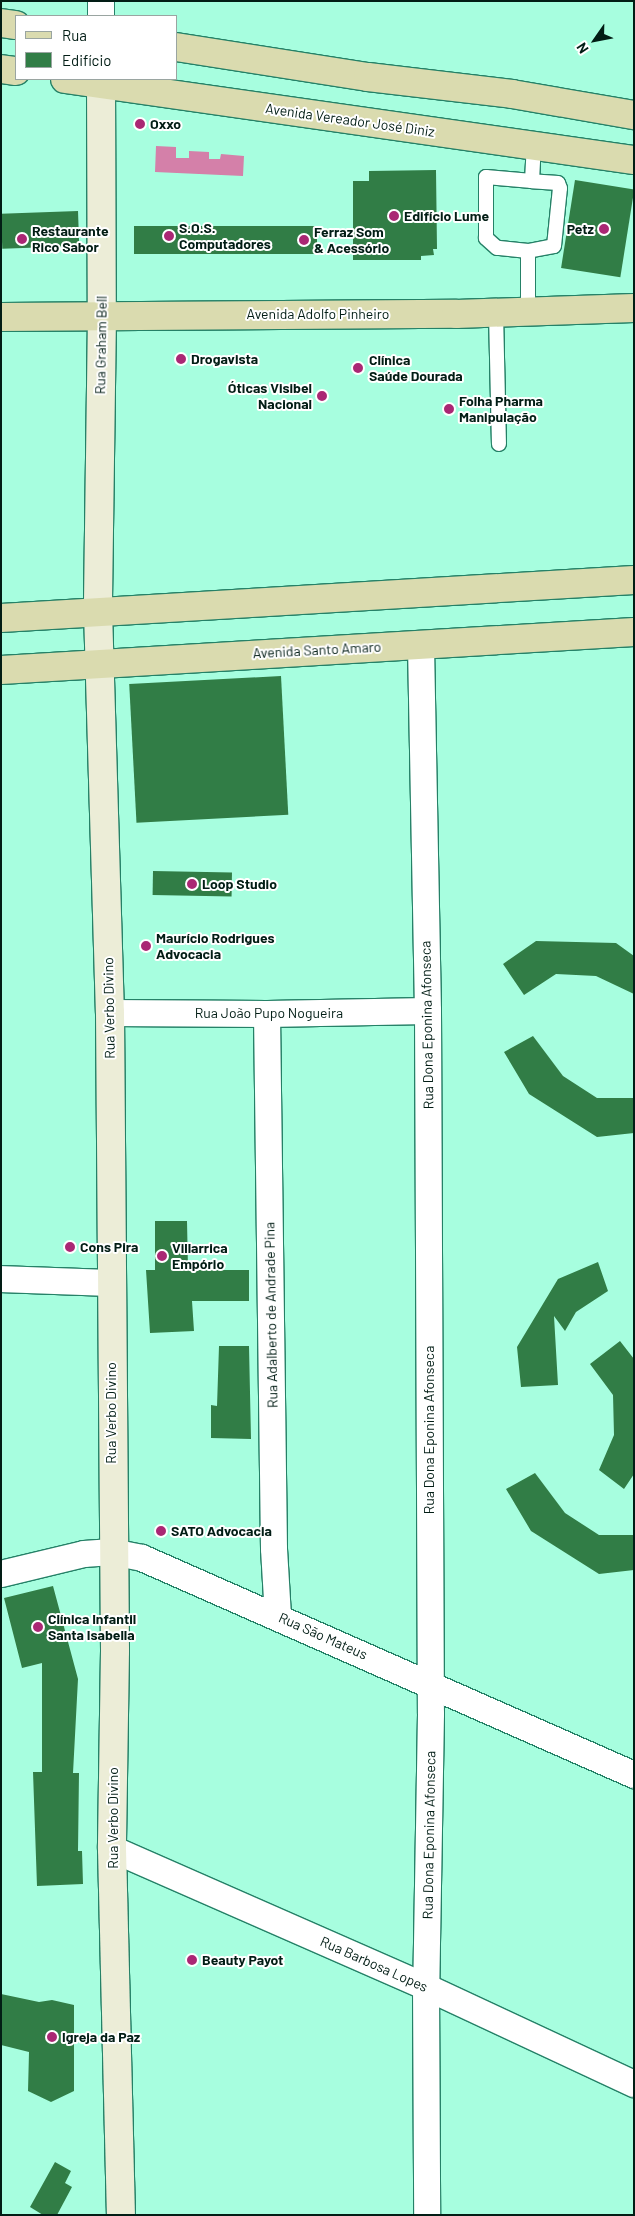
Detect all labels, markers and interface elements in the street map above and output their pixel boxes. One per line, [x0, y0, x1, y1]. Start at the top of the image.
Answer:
legend [15, 15, 178, 80]
north arrow [570, 15, 620, 65]
text: Rua [62, 26, 87, 44]
text: N [572, 40, 592, 57]
text: Edifício [62, 51, 111, 69]
street label: Avenida Vereador José Diniz [264, 100, 436, 140]
place label: Oxxo [150, 116, 181, 132]
marker: Oxxo [134, 118, 146, 130]
place label: Edifício Lume [404, 208, 489, 224]
marker: Edifício Lume [388, 210, 400, 222]
place label: S.O.S. Computadores [179, 220, 271, 252]
place label: Petz [567, 221, 594, 237]
place label: Restaurante Rico Sabor [32, 223, 109, 256]
marker: Petz [598, 223, 610, 235]
place label: Ferraz Som & Acessório [314, 224, 389, 256]
marker: S.O.S. Computadores [163, 230, 175, 242]
marker: Restaurante Rico Sabor [16, 233, 28, 245]
marker: Ferraz Som & Acessório [298, 234, 310, 246]
street label: Rua Graham Bell [92, 296, 110, 394]
street label: Avenida Adolfo Pinheiro [247, 306, 389, 322]
place label: Drogavista [191, 351, 258, 367]
place label: Clínica Saúde Dourada [369, 352, 463, 384]
marker: Drogavista [175, 353, 187, 365]
marker: Clínica Saúde Dourada [351, 361, 365, 375]
place label: Óticas Visibel Nacional [228, 380, 312, 412]
marker: Óticas Visibel Nacional [316, 390, 328, 402]
place label: Folha Pharma Manipulação [459, 393, 543, 426]
marker: Folha Pharma Manipulação [443, 403, 455, 415]
street label: Avenida Santo Amaro [252, 638, 382, 662]
place label: Loop Studio [202, 876, 277, 892]
marker: Loop Studio [186, 878, 198, 890]
place label: Maurício Rodrigues Advocacia [156, 930, 275, 962]
marker: Maurício Rodrigues Advocacia [140, 940, 152, 952]
street label: Rua Dona Eponina Afonseca [417, 941, 437, 1109]
street label: Rua Verbo Divino [100, 957, 118, 1059]
street label: Rua João Pupo Nogueira [195, 1005, 343, 1021]
street label: Rua Adalberto de Andrade Pina [261, 1222, 281, 1408]
place label: Cons Pira [80, 1239, 138, 1255]
place label: Villarrica Empório [172, 1240, 228, 1272]
marker: Cons Pira [64, 1241, 76, 1253]
marker: Villarrica Empório [156, 1250, 168, 1262]
street label: Rua Dona Eponina Afonseca [421, 1346, 437, 1514]
street label: Rua Verbo Divino [103, 1362, 119, 1464]
place label: SATO Advocacia [171, 1523, 272, 1539]
marker: SATO Advocacia [155, 1525, 167, 1537]
street label: Rua São Mateus [276, 1609, 370, 1663]
place label: Clínica Infantil Santa Isabella [48, 1611, 136, 1644]
marker: Clínica Infantil Santa Isabella [32, 1621, 44, 1633]
street label: Rua Dona Eponina Afonseca [419, 1751, 439, 1919]
street label: Rua Verbo Divino [105, 1767, 121, 1869]
street label: Rua Barbosa Lopes [318, 1933, 430, 1995]
place label: Beauty Payot [202, 1952, 283, 1968]
marker: Beauty Payot [186, 1954, 198, 1966]
place label: Igreja da Paz [62, 2029, 140, 2045]
marker: Igreja da Paz [46, 2031, 58, 2043]

